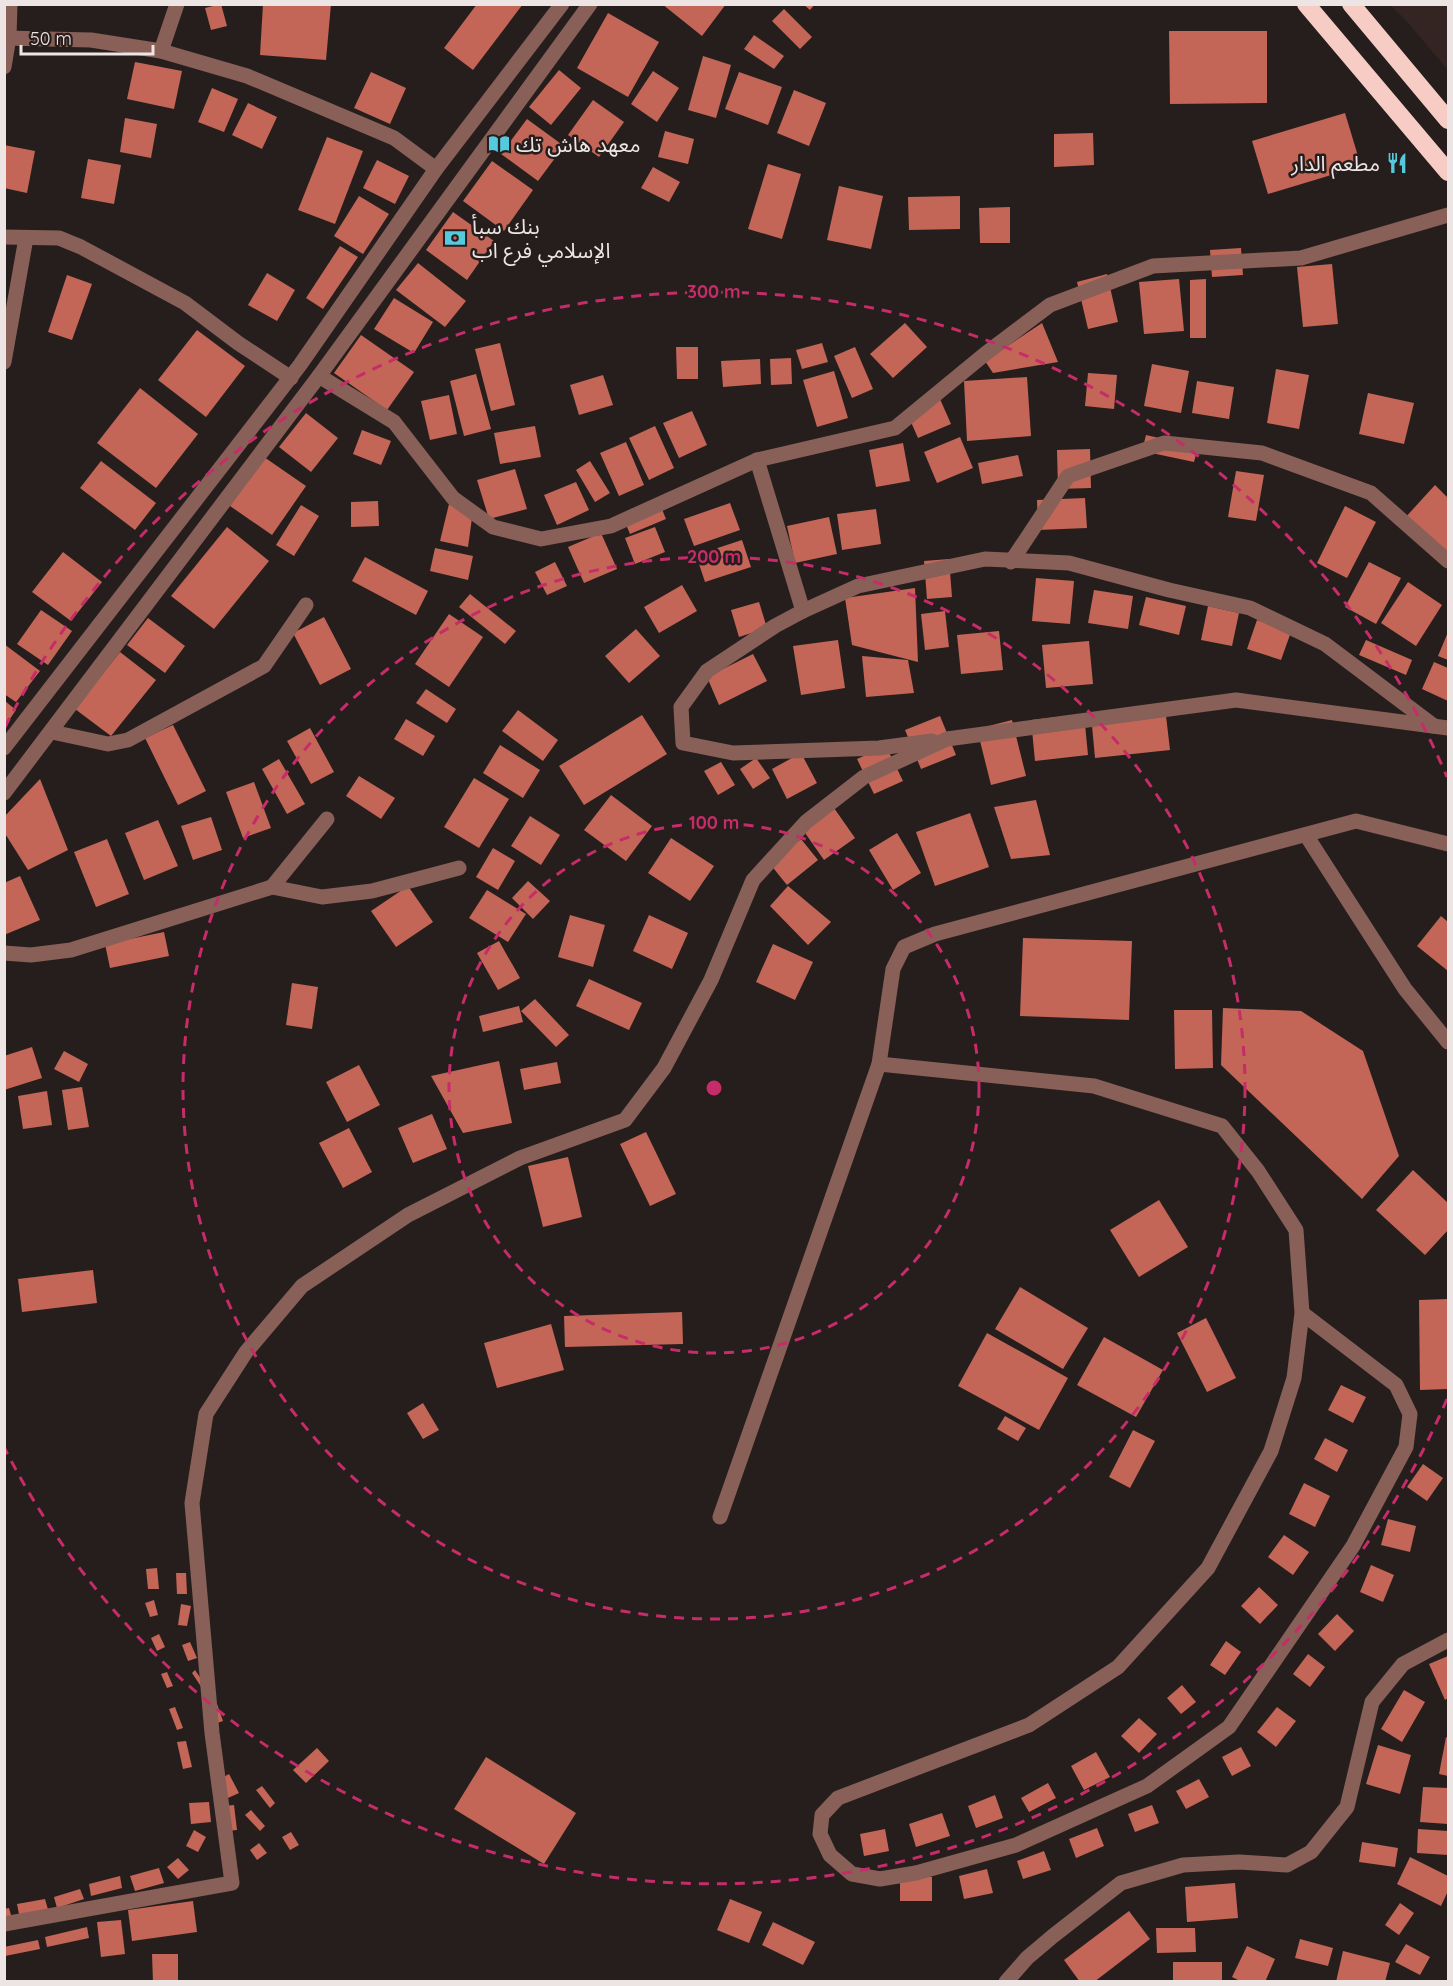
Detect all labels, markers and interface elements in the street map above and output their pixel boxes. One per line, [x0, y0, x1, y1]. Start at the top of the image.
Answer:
scale bar [21, 18, 153, 56]
text: 50 m [30, 27, 72, 50]
place label: معهد هاش تك [516, 131, 640, 157]
library icon: معهد هاش تك [487, 132, 511, 156]
place label: مطعم الدار [1290, 150, 1380, 179]
restaurant icon: مطعم الدار [1385, 151, 1409, 175]
place label: بنك سبأ الإسلامي فرع اب [472, 213, 610, 267]
bank icon: بنك سبأ الإسلامي فرع اب [443, 226, 467, 250]
text: 300 m [687, 280, 741, 303]
text: 200 m [687, 545, 741, 568]
text: 100 m [689, 811, 739, 834]
centre of rings [704, 1078, 724, 1098]

